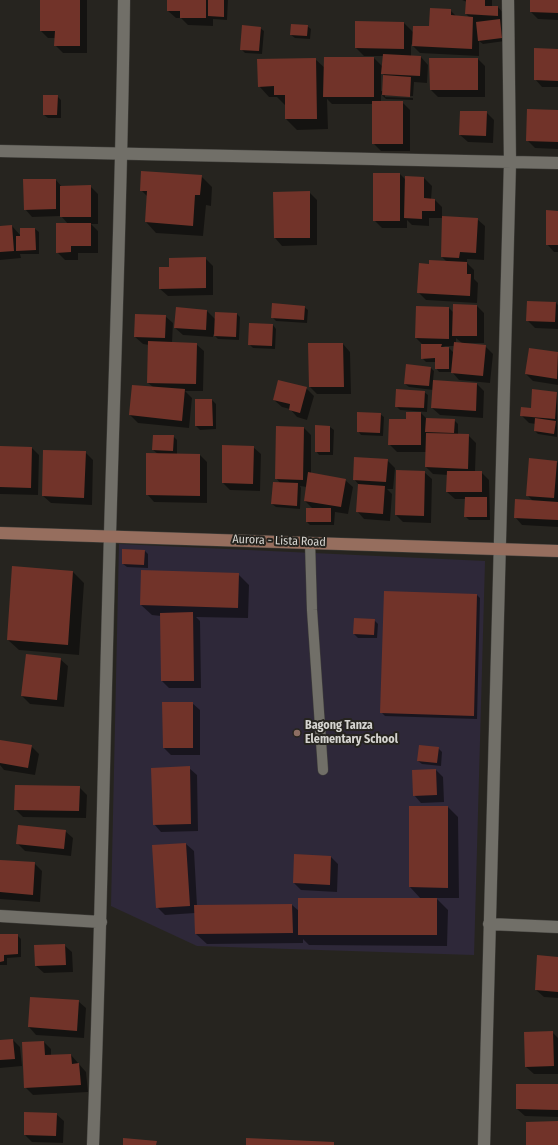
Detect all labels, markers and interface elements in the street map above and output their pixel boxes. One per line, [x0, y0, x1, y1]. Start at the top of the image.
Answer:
street label: Aurora - Lista Road [232, 532, 326, 550]
place label: Bagong Tanza Elementary School [305, 719, 398, 747]
marker: Bagong Tanza Elementary School [292, 728, 302, 738]

